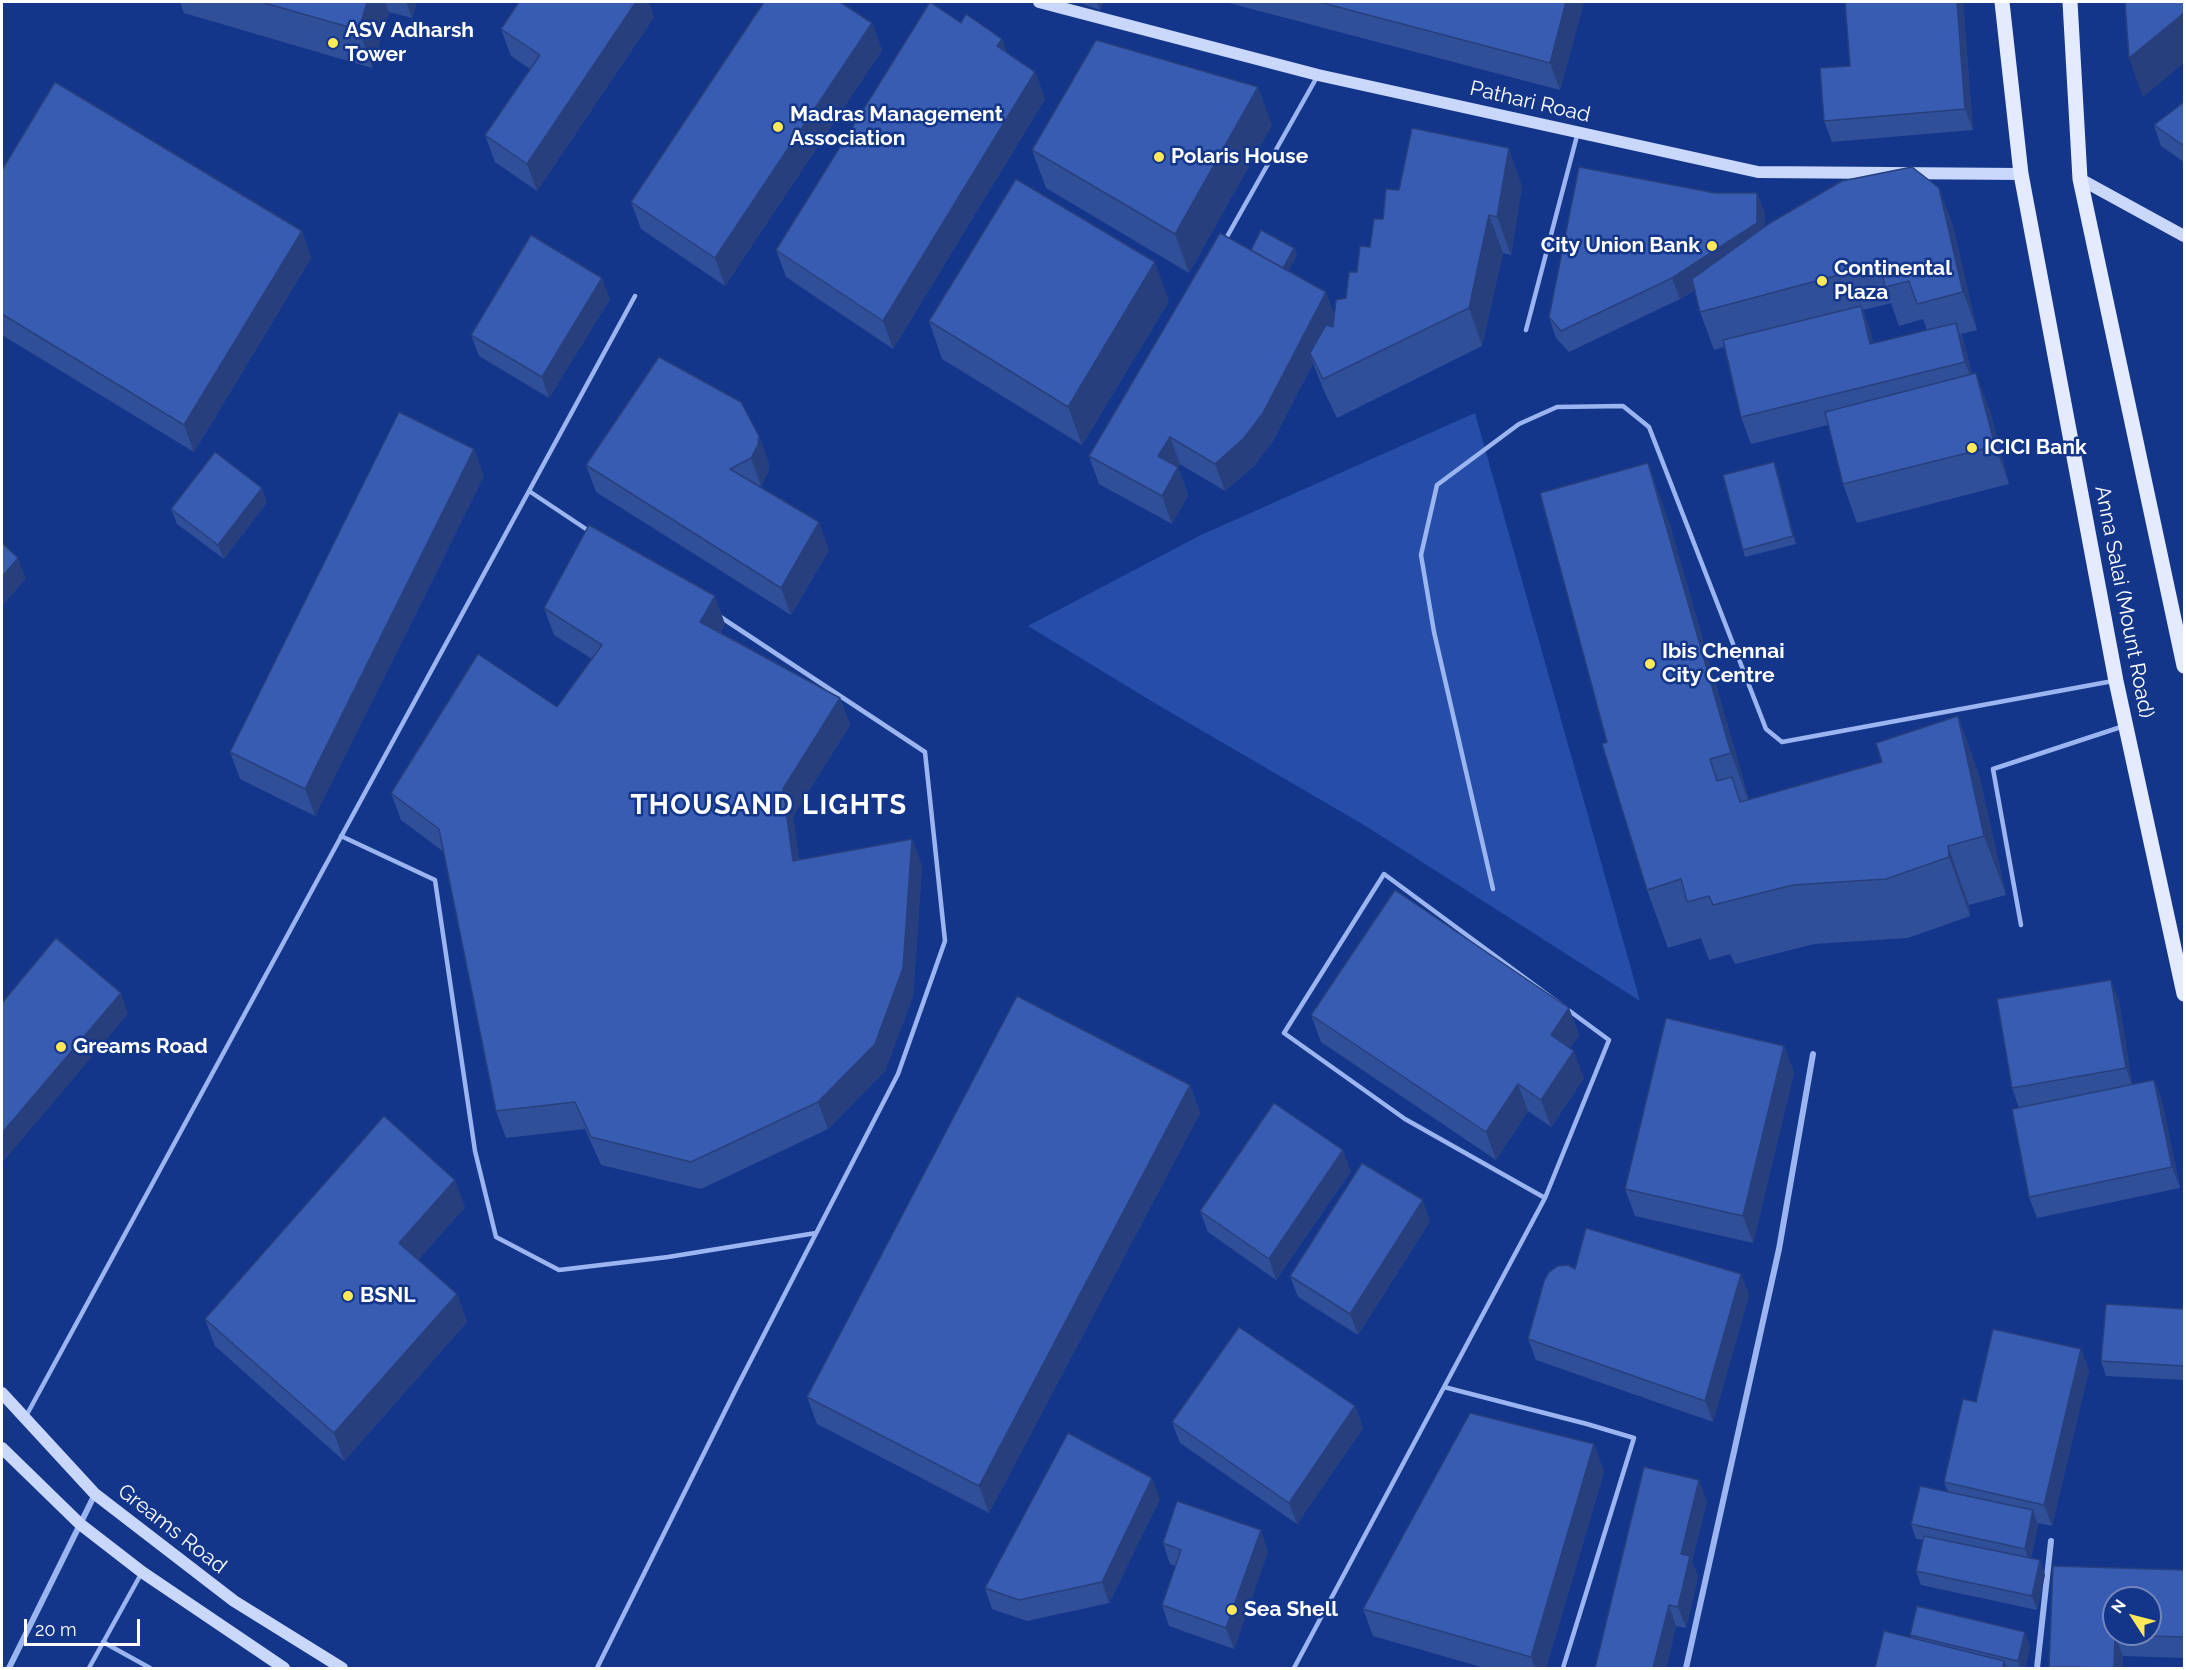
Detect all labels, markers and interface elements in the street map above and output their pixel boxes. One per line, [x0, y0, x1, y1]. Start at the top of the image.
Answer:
place label: ASV Adharsh Tower [345, 18, 474, 68]
marker: ASV Adharsh Tower [326, 36, 340, 50]
street label: Pathari Road [1467, 76, 1593, 128]
place label: Madras Management Association [790, 102, 1003, 152]
marker: Madras Management Association [771, 120, 785, 134]
place label: Polaris House [1171, 144, 1308, 170]
marker: Polaris House [1152, 150, 1166, 164]
place label: City Union Bank [1541, 233, 1700, 259]
marker: City Union Bank [1705, 239, 1719, 253]
place label: Continental Plaza [1834, 256, 1952, 306]
marker: Continental Plaza [1815, 274, 1829, 288]
place label: ICICI Bank [1984, 435, 2087, 461]
marker: ICICI Bank [1965, 441, 1979, 455]
street label: Anna Salai (Mount Road) [2089, 484, 2159, 720]
place label: Ibis Chennai City Centre [1662, 639, 1785, 689]
marker: Ibis Chennai City Centre [1643, 657, 1657, 671]
district label: THOUSAND LIGHTS [630, 790, 908, 822]
place label: Greams Road [73, 1034, 208, 1060]
marker: Greams Road [54, 1040, 68, 1054]
place label: BSNL [360, 1283, 415, 1309]
marker: BSNL [341, 1289, 355, 1303]
street label: Greams Road [113, 1479, 231, 1579]
north arrow [2102, 1586, 2162, 1646]
text: N [2107, 1596, 2130, 1617]
place label: Sea Shell [1244, 1597, 1338, 1623]
marker: Sea Shell [1225, 1603, 1239, 1617]
scale bar [27, 1607, 142, 1645]
text: 20 m [35, 1619, 77, 1640]

